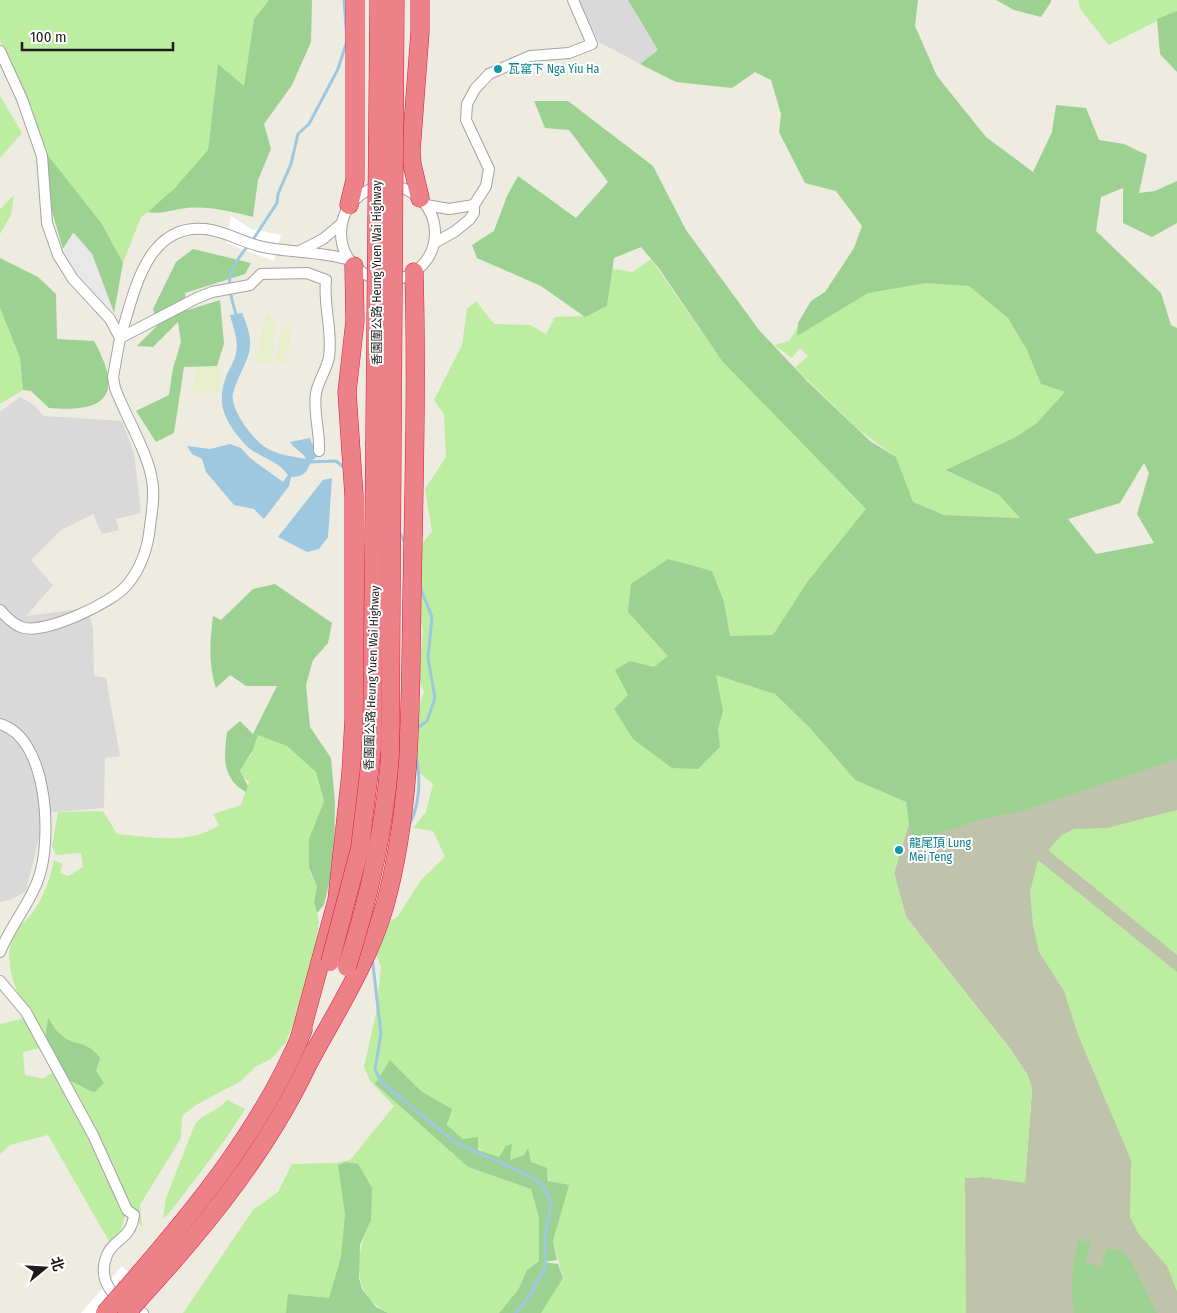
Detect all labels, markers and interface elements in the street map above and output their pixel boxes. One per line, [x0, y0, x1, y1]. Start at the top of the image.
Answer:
scale bar [22, 20, 174, 52]
text: 100 m [30, 28, 67, 46]
place label: 瓦窰下 Nga Yiu Ha [508, 62, 600, 76]
marker: 瓦窰下 Nga Yiu Ha [492, 63, 504, 75]
street label: 香園圍公路 Heung Yuen Wai Highway [370, 180, 384, 366]
street label: 香園圍公路 Heung Yuen Wai Highway [362, 585, 382, 771]
place label: 龍尾頂 Lung Mei Teng [909, 836, 972, 864]
marker: 龍尾頂 Lung Mei Teng [893, 844, 905, 856]
north arrow [20, 1243, 70, 1293]
text: 北 [47, 1255, 67, 1273]

